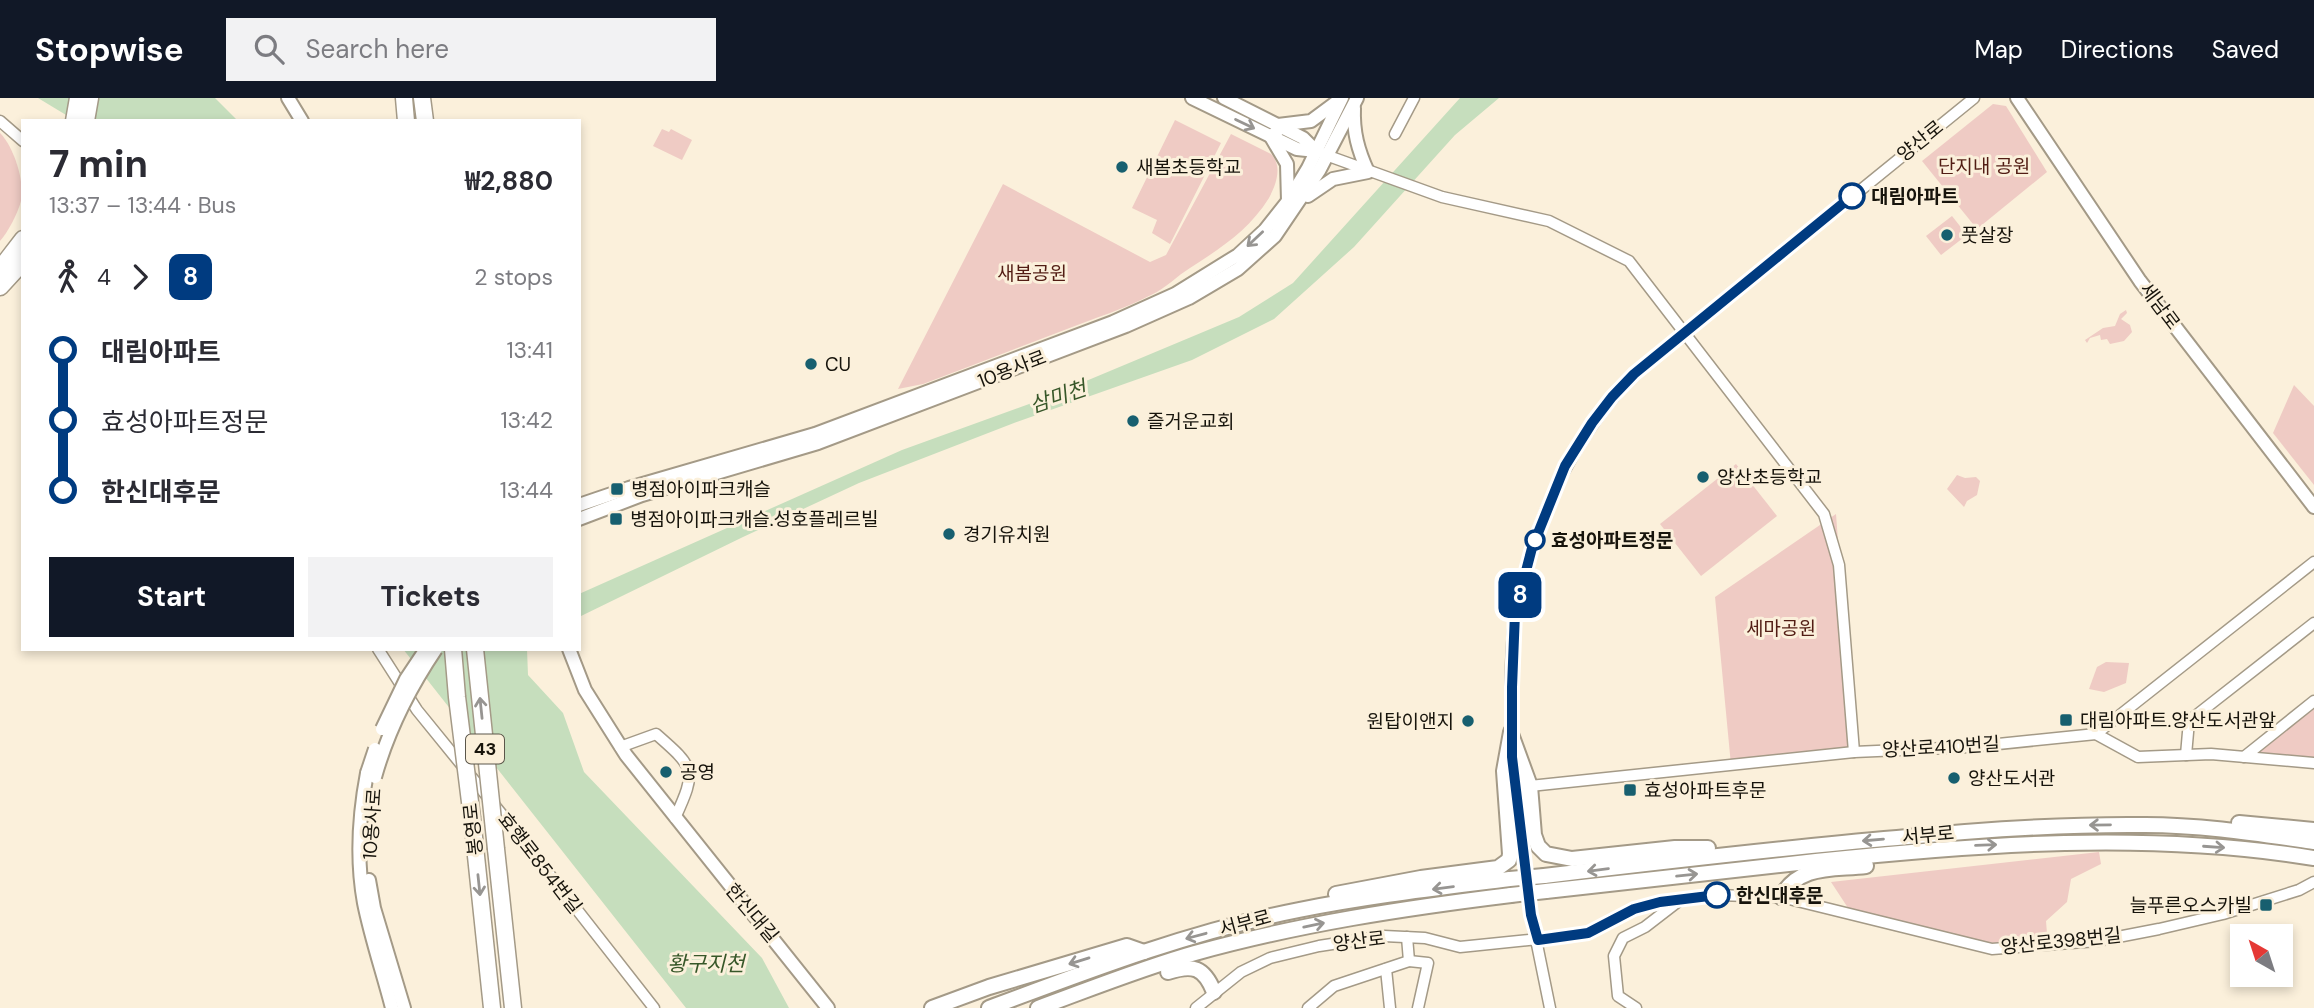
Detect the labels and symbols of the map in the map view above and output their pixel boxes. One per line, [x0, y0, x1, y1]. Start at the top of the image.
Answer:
street label: 양산로 [1892, 115, 1948, 167]
one-way arrow [1234, 117, 1255, 131]
park label: 단지내 공원 [1938, 154, 2030, 179]
place label: 새봄초등학교 [1136, 155, 1241, 180]
marker: 새봄초등학교 [1114, 159, 1130, 175]
marker: 대림아파트 [1839, 183, 1865, 209]
place label: 대림아파트 [1871, 184, 1958, 209]
place label: 풋살장 [1961, 223, 2013, 248]
marker: 풋살장 [1939, 227, 1955, 243]
one-way arrow [1247, 230, 1264, 247]
park label: 새봄공원 [997, 261, 1067, 286]
street label: 세남로 [2134, 278, 2186, 334]
street label: 10용사로 [974, 345, 1050, 393]
place label: CU [825, 352, 851, 377]
marker: CU [803, 356, 819, 372]
water label: 삼미천 [1026, 373, 1092, 420]
place label: 즐거운교회 [1147, 409, 1234, 434]
marker: 즐거운교회 [1125, 413, 1141, 429]
place label: 양산초등학교 [1717, 465, 1822, 490]
marker: 양산초등학교 [1695, 469, 1711, 485]
place label: 병점아이파크캐슬 [631, 477, 771, 502]
marker: 병점아이파크캐슬 [609, 481, 625, 497]
place label: 병점아이파크캐슬.성호플레르빌 [630, 507, 878, 532]
marker: 병점아이파크캐슬.성호플레르빌 [608, 511, 624, 527]
place label: 경기유치원 [963, 522, 1050, 547]
marker: 경기유치원 [941, 526, 957, 542]
place label: 효성아파트정문 [1551, 528, 1673, 553]
marker: 효성아파트정문 [1525, 530, 1545, 550]
line badge: 8 [1497, 572, 1543, 618]
park label: 세마공원 [1746, 616, 1816, 641]
one-way arrow [474, 698, 487, 720]
place label: 대림아파트.양산도서관앞 [2080, 708, 2277, 733]
place label: 원탑이앤지 [1367, 709, 1454, 734]
marker: 대림아파트.양산도서관앞 [2058, 712, 2074, 728]
marker: 원탑이앤지 [1460, 713, 1476, 729]
street label: 양산로410번길 [1881, 731, 2001, 763]
road number: 43 [466, 734, 504, 764]
place label: 공영 [680, 760, 715, 785]
marker: 공영 [658, 764, 674, 780]
place label: 양산도서관 [1968, 766, 2055, 791]
marker: 양산도서관 [1946, 770, 1962, 786]
place label: 효성아파트후문 [1644, 778, 1766, 803]
marker: 효성아파트후문 [1622, 782, 1638, 798]
street label: 10용사로 [357, 788, 387, 860]
street label: 봉영로 [458, 802, 488, 856]
street label: 효행로854번길 [493, 807, 587, 919]
one-way arrow [2089, 819, 2112, 832]
street label: 서부로 [1901, 820, 1955, 850]
one-way arrow [1862, 834, 1885, 847]
one-way arrow [1975, 839, 1998, 852]
one-way arrow [2202, 840, 2225, 853]
one-way arrow [1587, 863, 1610, 876]
one-way arrow [1675, 869, 1698, 882]
one-way arrow [473, 874, 486, 896]
street label: 한신대길 [720, 878, 784, 948]
one-way arrow [1432, 882, 1455, 895]
marker: 한신대후문 [1704, 882, 1730, 908]
place label: 한신대후문 [1736, 883, 1823, 908]
place label: 늘푸른오스카빌 [2130, 893, 2252, 918]
marker: 늘푸른오스카빌 [2258, 897, 2274, 913]
street label: 서부로 [1216, 904, 1274, 942]
one-way arrow [1302, 918, 1325, 932]
street label: 양산로398번길 [1999, 922, 2123, 960]
north arrow [2230, 924, 2292, 987]
street label: 양산로 [1331, 925, 1387, 957]
one-way arrow [1185, 931, 1207, 944]
water label: 황구지천 [667, 950, 747, 978]
one-way arrow [1068, 955, 1090, 968]

